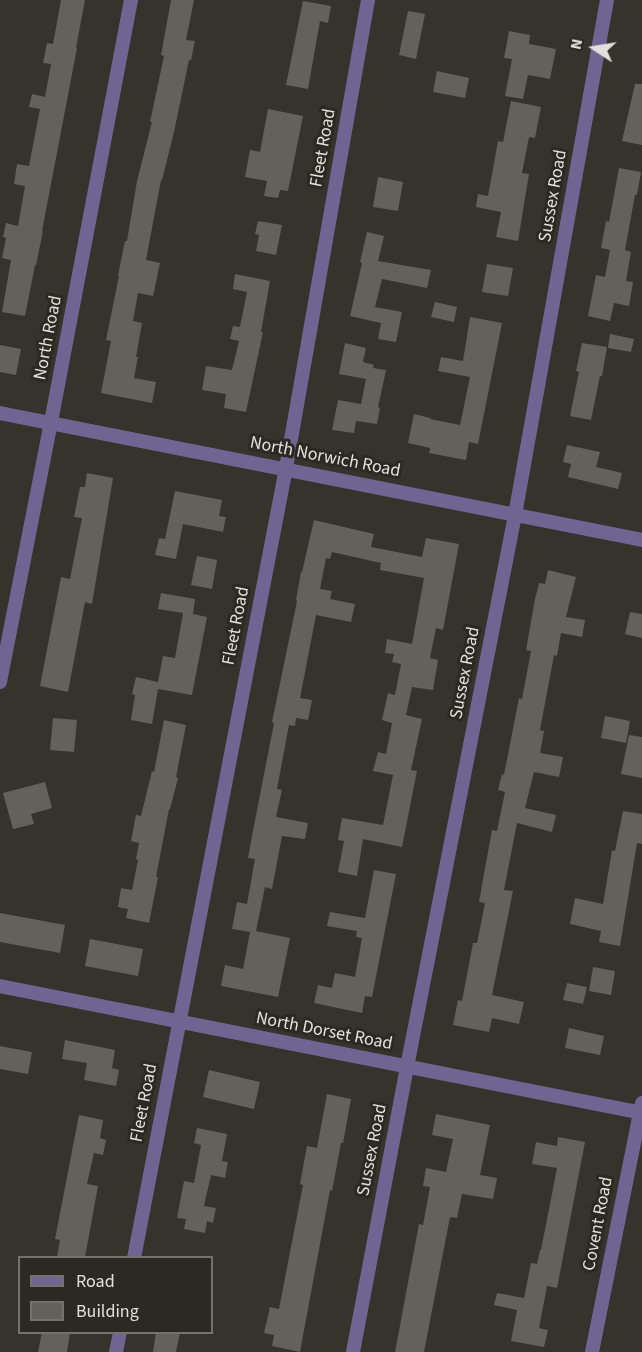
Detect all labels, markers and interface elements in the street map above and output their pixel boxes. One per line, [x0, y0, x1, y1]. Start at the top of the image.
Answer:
north arrow [564, 18, 624, 78]
text: N [565, 37, 588, 52]
street label: Fleet Road [306, 107, 342, 189]
street label: Sussex Road [535, 148, 573, 244]
street label: North Road [30, 294, 68, 382]
street label: North Norwich Road [248, 433, 402, 483]
street label: Fleet Road [219, 585, 255, 667]
street label: Sussex Road [446, 625, 486, 721]
street label: North Dorset Road [254, 1008, 394, 1056]
street label: Fleet Road [127, 1062, 163, 1144]
street label: Sussex Road [353, 1102, 393, 1198]
street label: Covent Road [579, 1175, 619, 1273]
legend [18, 1256, 213, 1334]
text: Road [76, 1269, 115, 1294]
text: Building [76, 1299, 139, 1324]

